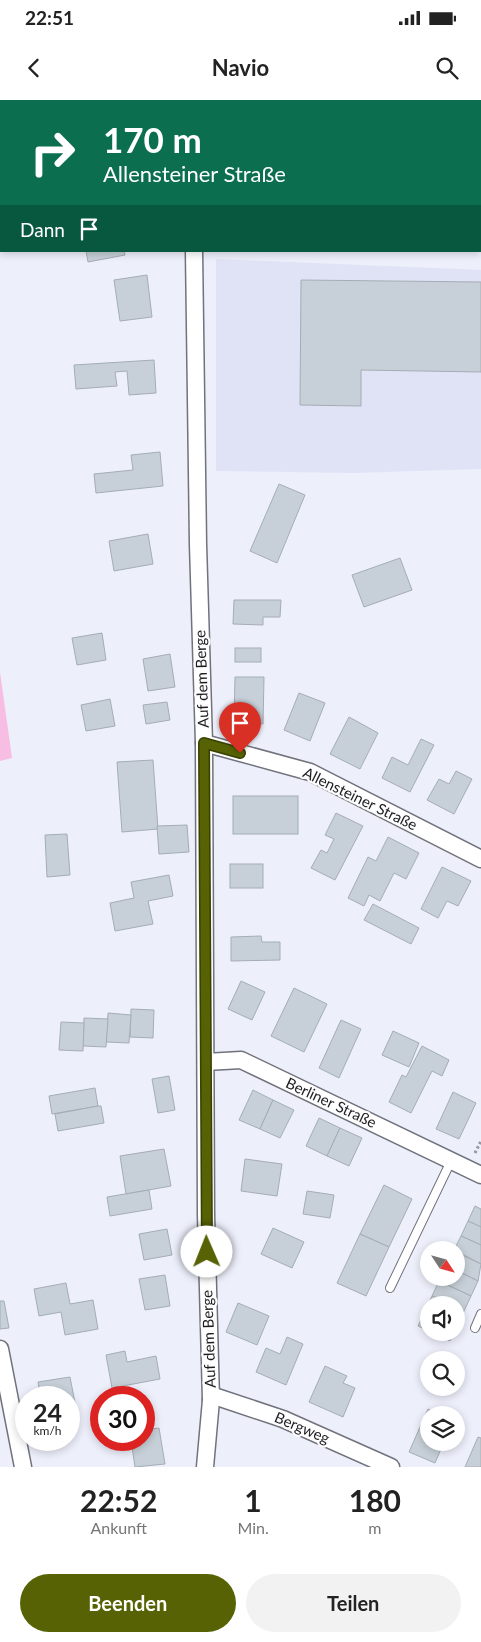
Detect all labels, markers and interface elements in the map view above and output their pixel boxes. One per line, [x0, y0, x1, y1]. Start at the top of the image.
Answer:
text: 22:51 [25, 6, 74, 29]
icon: back [20, 54, 48, 82]
text: Navio [212, 54, 269, 81]
icon: search [433, 54, 461, 82]
text: 170 m [103, 118, 202, 160]
icon: right [20, 120, 85, 185]
text: Allensteiner Straße [103, 160, 286, 187]
icon: arrive [75, 215, 103, 243]
text: Dann [20, 218, 65, 241]
street label: Auf dem Berge [190, 630, 212, 728]
pin [219, 702, 261, 753]
icon: arrive [226, 709, 254, 737]
street label: Allensteiner Straße [300, 763, 421, 834]
street label: Berliner Straße [283, 1073, 380, 1131]
position arrow [180, 1225, 232, 1277]
north arrow [420, 1241, 465, 1286]
map controls [420, 1241, 465, 1451]
street label: Auf dem Berge [197, 1290, 219, 1388]
button: sound [420, 1296, 465, 1341]
button: search [420, 1351, 465, 1396]
speed limit sign: 30 [90, 1386, 155, 1451]
text: 24 [33, 1397, 62, 1427]
button: layers [420, 1406, 465, 1451]
street label: Bergweg [272, 1407, 333, 1447]
text: km/h [33, 1423, 62, 1438]
text: 22:52 [80, 1482, 157, 1518]
text: 1 [244, 1482, 262, 1518]
text: 180 [349, 1482, 401, 1518]
text: Ankunft [90, 1518, 147, 1537]
text: Min. [237, 1518, 269, 1537]
text: m [368, 1518, 381, 1537]
button: Beenden [20, 1574, 236, 1632]
button: Teilen [246, 1574, 461, 1632]

